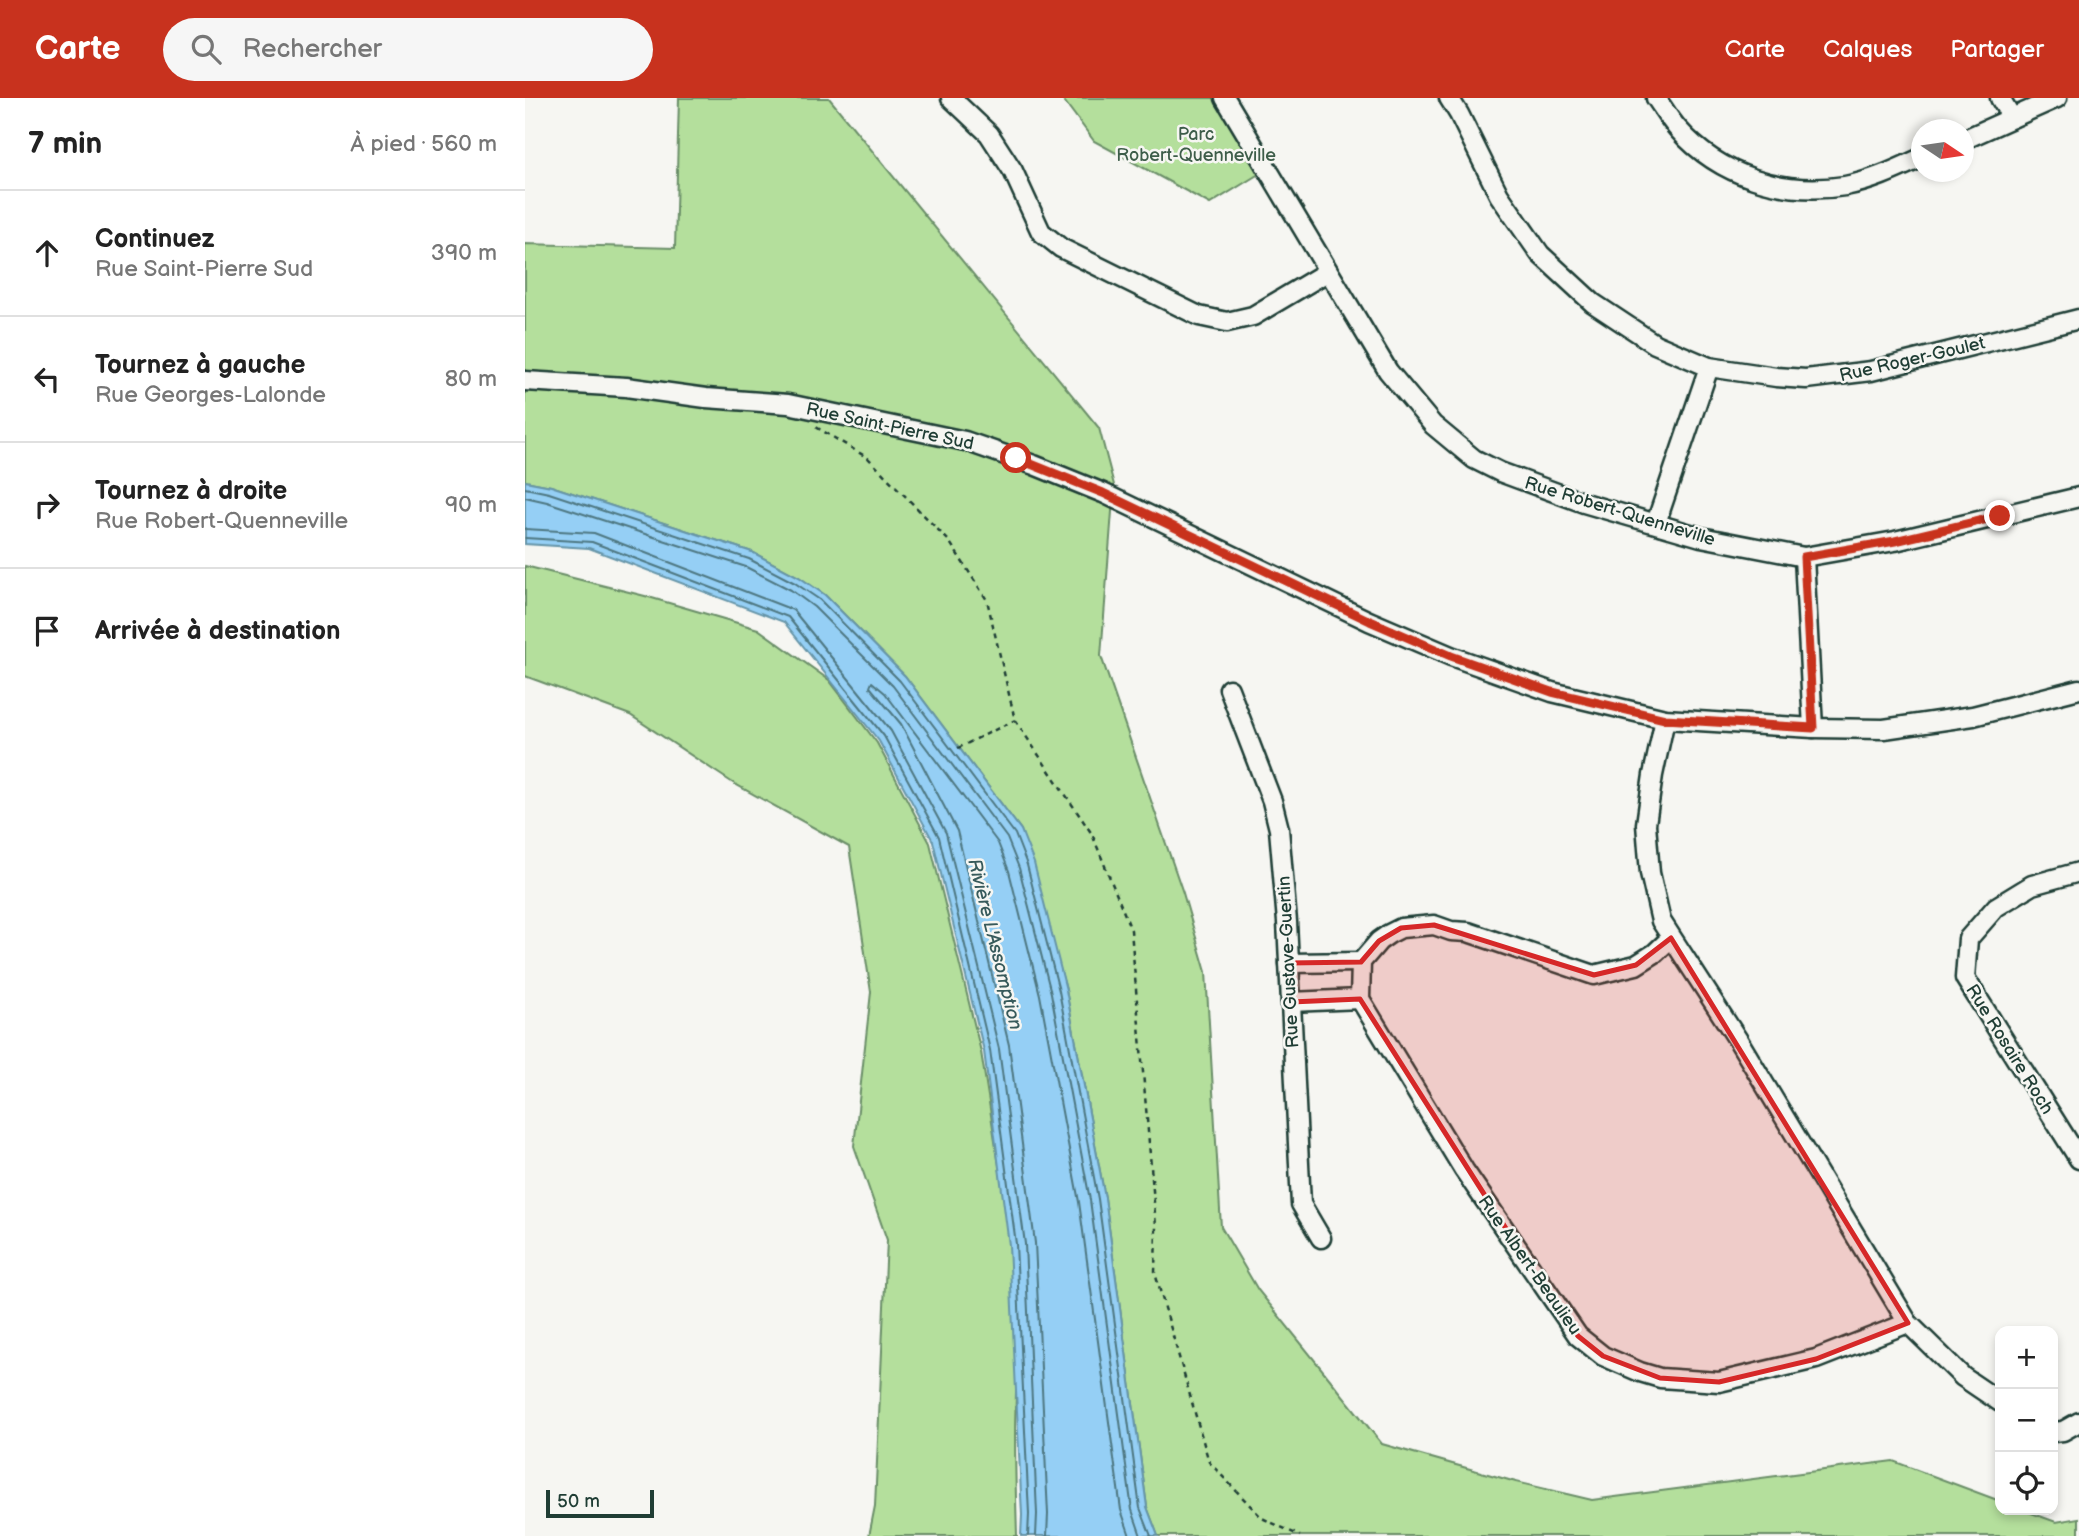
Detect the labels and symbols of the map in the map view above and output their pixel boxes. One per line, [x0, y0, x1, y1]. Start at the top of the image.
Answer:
north arrow [1911, 119, 1974, 182]
park label: Parc Robert-Quenneville [1116, 124, 1276, 166]
street label: Rue Roger-Goulet [1837, 332, 1987, 386]
street label: Rue Saint-Pierre Sud [804, 398, 976, 455]
route start [1000, 442, 1031, 473]
street label: Rue Robert-Quenneville [1522, 472, 1718, 551]
route end [1984, 500, 2015, 531]
water label: Rivière L'Assomption [962, 856, 1027, 1032]
street label: Rue Gustave-Guertin [1274, 875, 1303, 1049]
street label: Rue Rosaire Roch [1961, 981, 2058, 1118]
street label: Rue Albert-Beaulieu [1474, 1192, 1586, 1339]
scale bar [546, 1487, 655, 1519]

